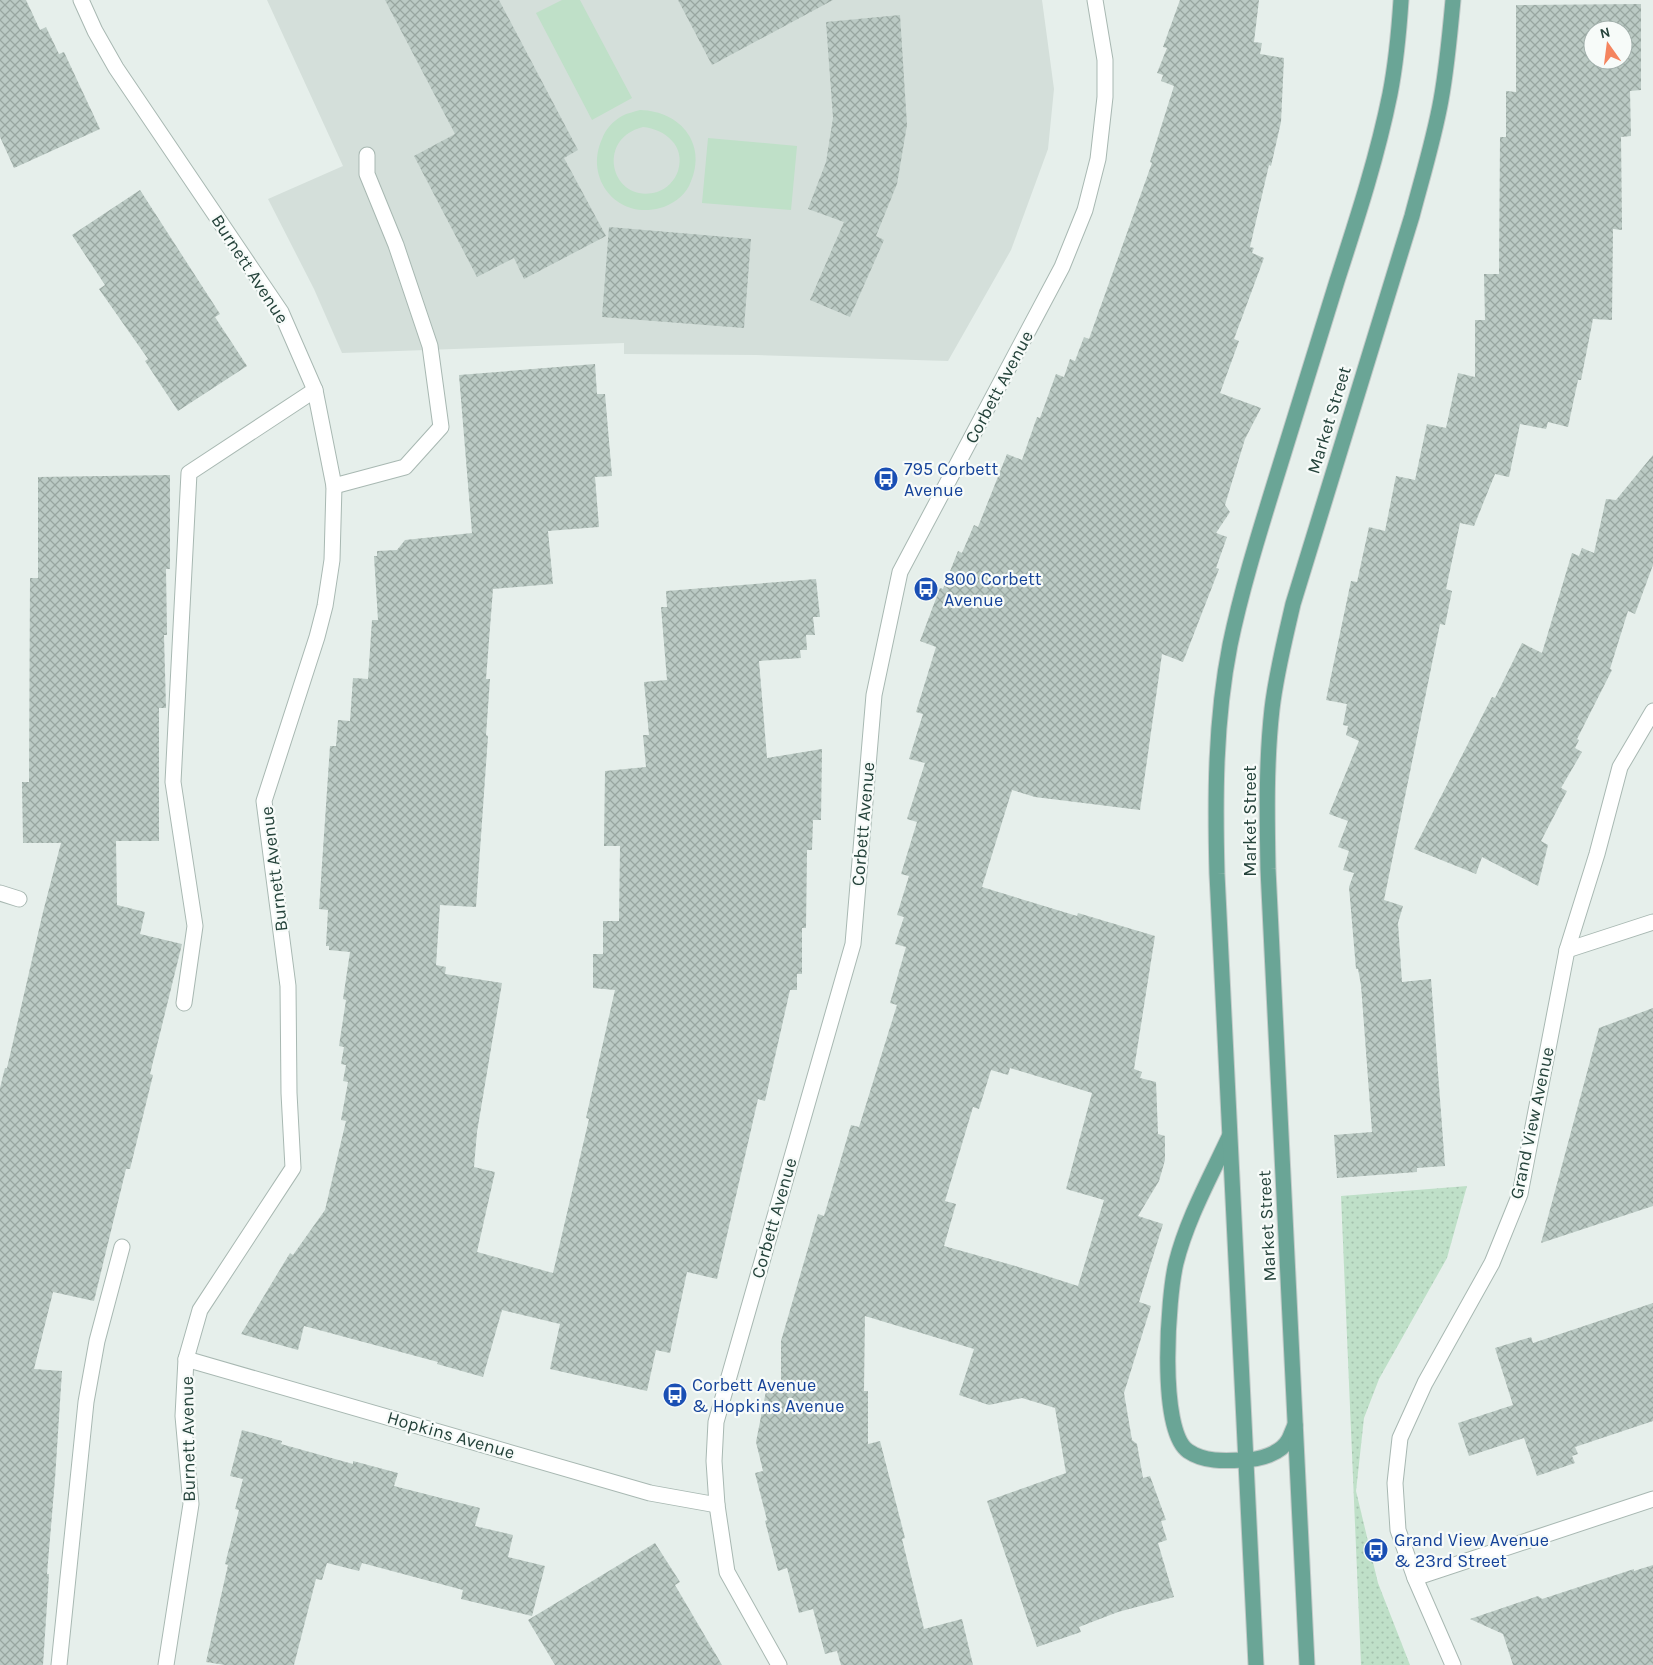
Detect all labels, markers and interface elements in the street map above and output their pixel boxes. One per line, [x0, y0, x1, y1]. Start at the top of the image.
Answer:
north arrow [1583, 20, 1633, 70]
text: N [1598, 23, 1612, 42]
street label: Burnett Avenue [207, 210, 293, 328]
street label: Corbett Avenue [960, 327, 1038, 447]
street label: Market Street [1302, 363, 1356, 477]
place label: 795 Corbett Avenue [904, 458, 998, 501]
bus stop icon: 795 Corbett Avenue [873, 466, 899, 492]
place label: 800 Corbett Avenue [944, 568, 1042, 611]
bus stop icon: 800 Corbett Avenue [913, 576, 939, 602]
street label: Corbett Avenue [847, 761, 879, 887]
street label: Market Street [1239, 765, 1261, 877]
street label: Burnett Avenue [255, 805, 293, 933]
street label: Grand View Avenue [1505, 1045, 1559, 1201]
street label: Corbett Avenue [746, 1155, 802, 1281]
street label: Market Street [1253, 1170, 1281, 1282]
place label: Corbett Avenue & Hopkins Avenue [692, 1374, 844, 1417]
street label: Burnett Avenue [176, 1376, 200, 1502]
bus stop icon: Corbett Avenue & Hopkins Avenue [662, 1382, 688, 1408]
street label: Hopkins Avenue [385, 1406, 517, 1464]
place label: Grand View Avenue & 23rd Street [1394, 1529, 1549, 1572]
bus stop icon: Grand View Avenue & 23rd Street [1363, 1537, 1389, 1563]

